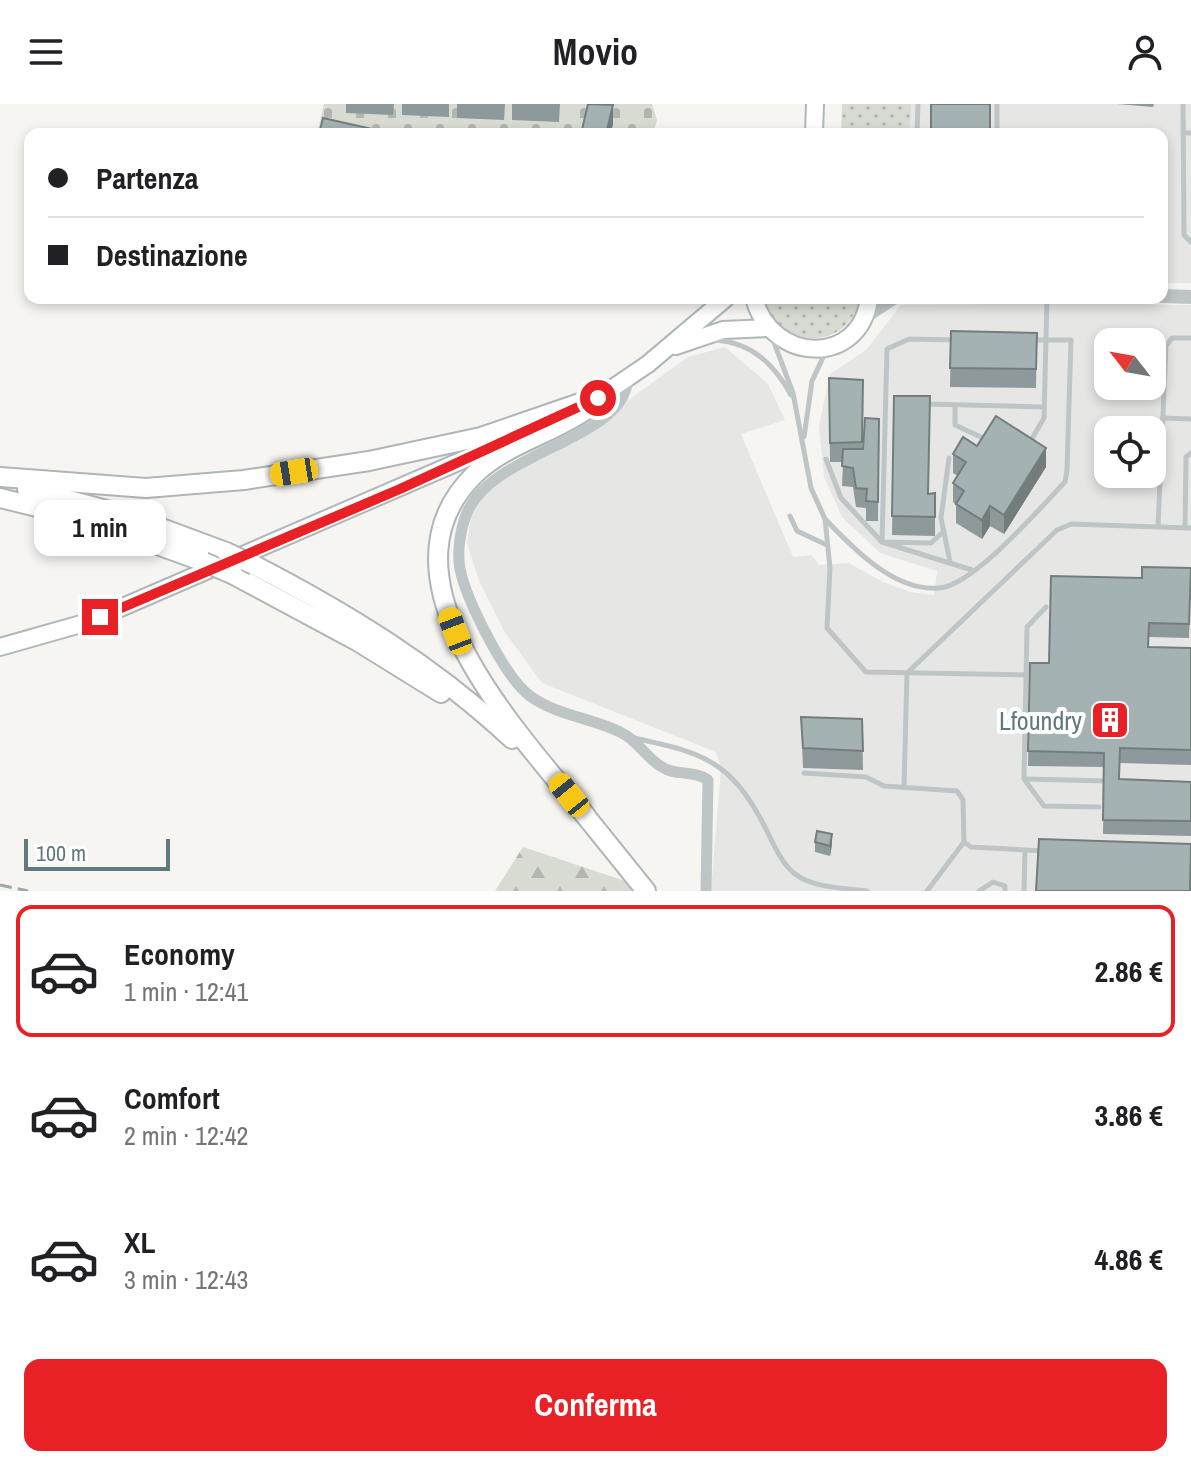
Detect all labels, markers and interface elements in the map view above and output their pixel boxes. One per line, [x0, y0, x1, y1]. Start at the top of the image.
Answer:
text: Movio [553, 28, 638, 76]
icon: menu [24, 30, 68, 74]
icon: person [1123, 30, 1167, 74]
text: Partenza [96, 158, 199, 198]
text: Destinazione [96, 235, 248, 275]
north arrow [1094, 328, 1166, 400]
map controls [1094, 328, 1166, 488]
route start [580, 380, 616, 416]
button: locate [1094, 416, 1166, 488]
car [268, 456, 320, 488]
callout: 1 min [34, 501, 166, 557]
text: 1 min [72, 510, 128, 545]
route end [82, 599, 118, 635]
car [435, 604, 475, 658]
building icon: Lfoundry [1089, 699, 1131, 741]
place label: Lfoundry [999, 703, 1082, 738]
car [545, 769, 593, 821]
scale bar [24, 835, 170, 871]
text: 100 m [36, 838, 86, 868]
text: Economy [124, 934, 235, 974]
icon: car [28, 935, 100, 1007]
text: 2.86 € [1095, 951, 1163, 991]
text: 1 min · 12:41 [124, 974, 248, 1009]
text: Comfort [124, 1078, 220, 1118]
icon: car [28, 1079, 100, 1151]
text: 3.86 € [1095, 1095, 1163, 1135]
text: 2 min · 12:42 [124, 1118, 248, 1153]
text: XL [124, 1222, 155, 1262]
icon: car [28, 1223, 100, 1295]
text: 4.86 € [1095, 1239, 1163, 1279]
text: 3 min · 12:43 [124, 1262, 248, 1297]
button: Conferma [24, 1359, 1167, 1451]

